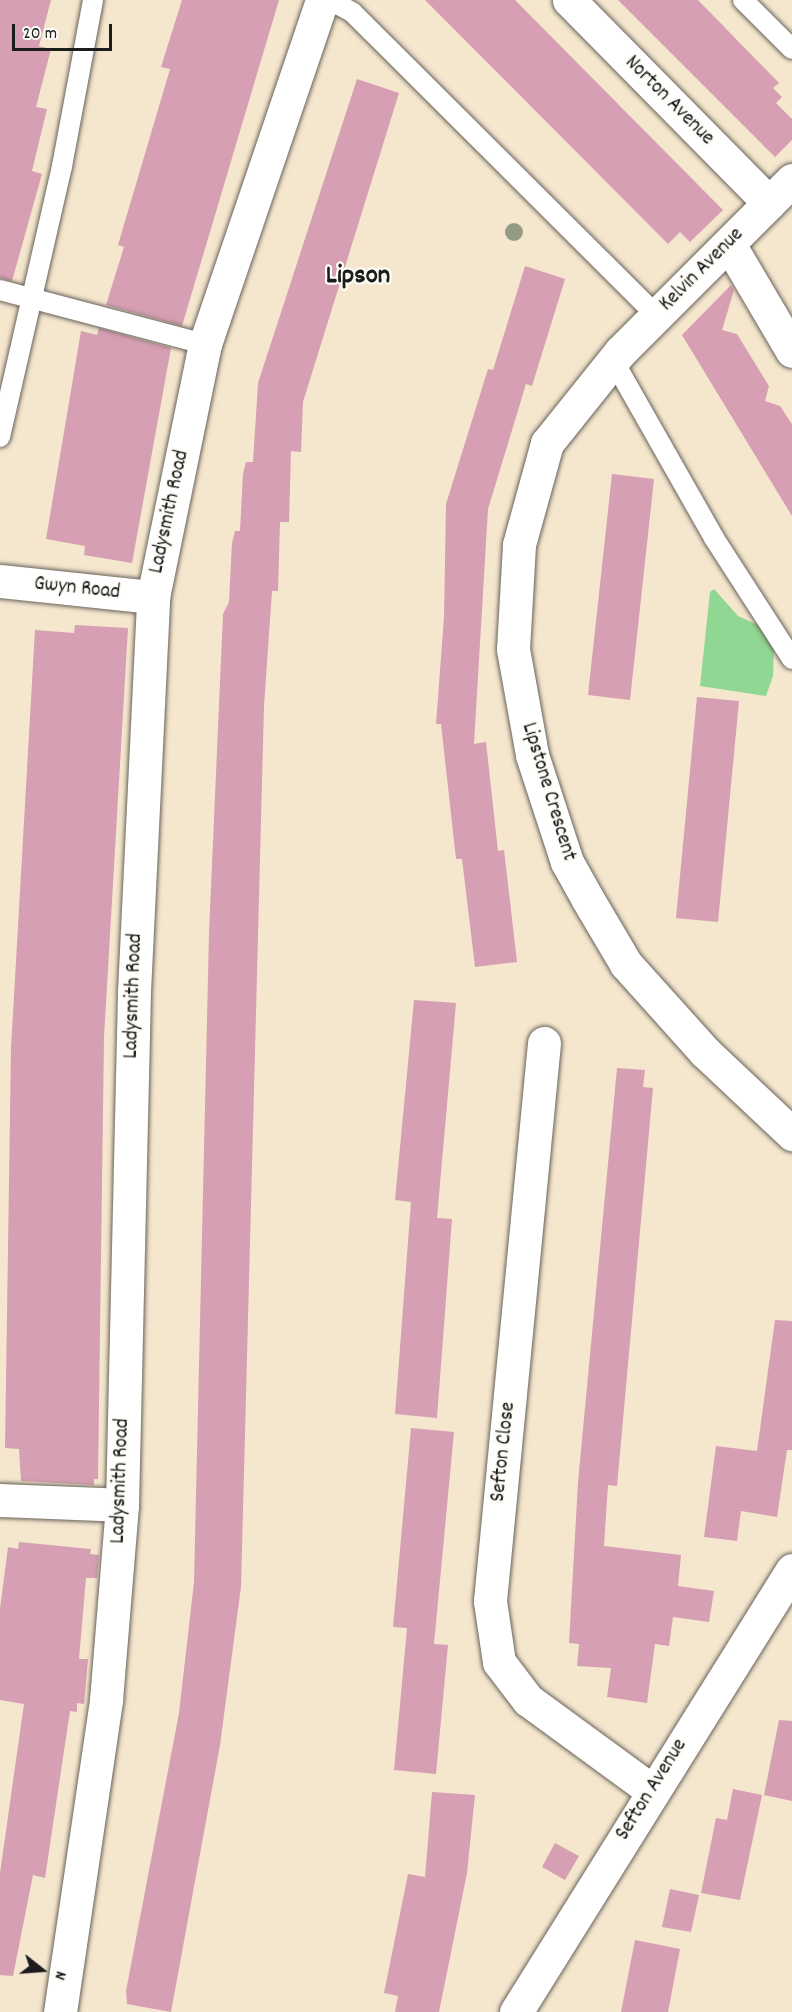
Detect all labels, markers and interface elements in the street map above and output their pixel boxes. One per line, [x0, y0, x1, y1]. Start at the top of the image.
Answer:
scale bar [15, 12, 116, 50]
text: 20 m [23, 22, 57, 47]
street label: Norton Avenue [619, 51, 719, 151]
street label: Kelvin Avenue [655, 223, 749, 317]
district label: Lipson [326, 261, 390, 293]
street label: Ladysmith Road [145, 448, 195, 576]
street label: Gwyn Road [33, 572, 121, 606]
street label: Lipstone Crescent [515, 720, 581, 864]
street label: Ladysmith Road [119, 933, 149, 1059]
street label: Sefton Close [486, 1401, 522, 1503]
street label: Ladysmith Road [106, 1418, 136, 1544]
street label: Sefton Avenue [611, 1735, 693, 1845]
north arrow [12, 1940, 72, 2000]
text: N [48, 1968, 72, 1983]

